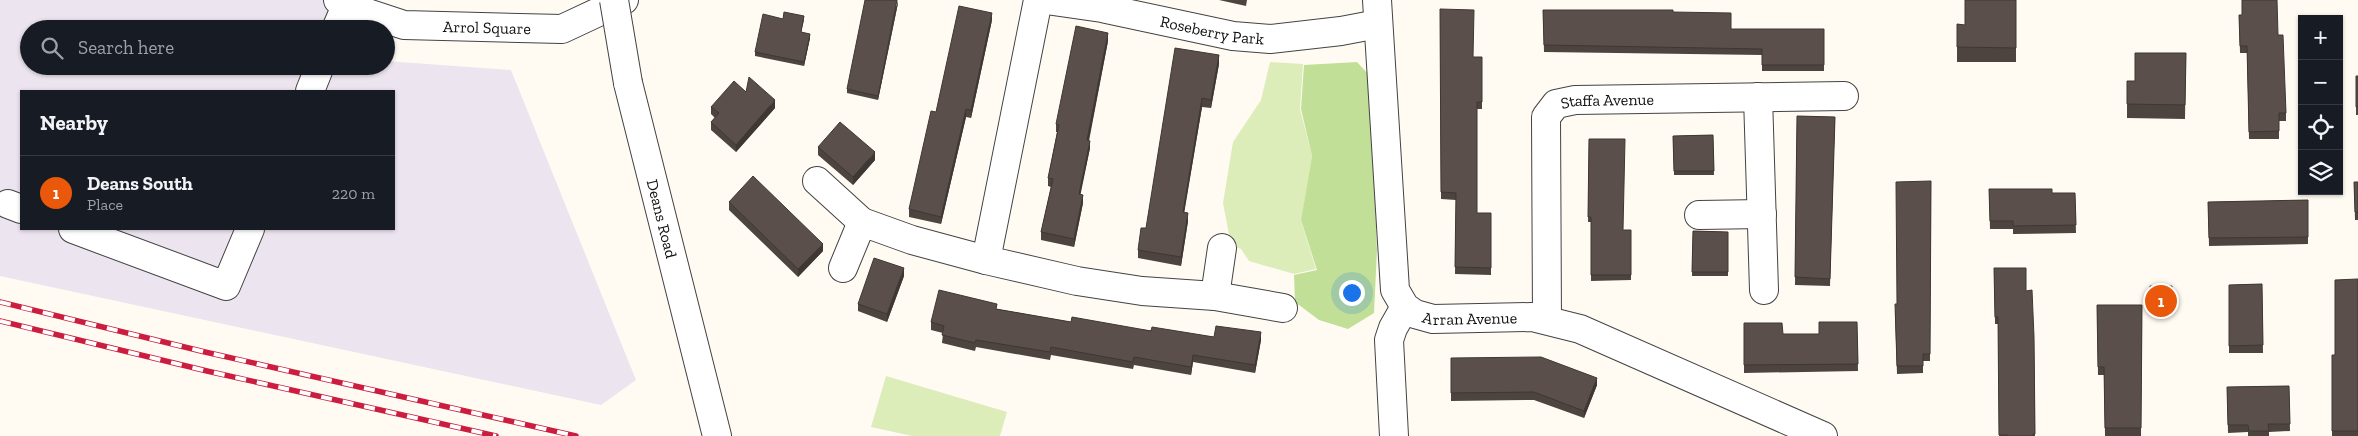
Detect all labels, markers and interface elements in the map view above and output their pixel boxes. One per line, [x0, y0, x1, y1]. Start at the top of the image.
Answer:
street label: Roseberry Park [1159, 11, 1265, 48]
map controls [2298, 15, 2343, 195]
button: + [2298, 15, 2343, 60]
street label: Arrol Square [443, 16, 531, 38]
search box [20, 20, 395, 75]
icon: search [38, 34, 66, 62]
text: Search here [78, 36, 174, 59]
button: − [2298, 60, 2343, 105]
street label: Staffa Avenue [1559, 89, 1654, 112]
button: locate [2298, 105, 2343, 150]
text: Nearby [40, 110, 108, 135]
button: layers [2298, 150, 2343, 195]
text: Deans South [87, 172, 193, 195]
street label: Deans Road [643, 177, 681, 260]
text: 1 [53, 184, 59, 203]
text: 220 m [332, 184, 375, 203]
text: Place [87, 195, 123, 214]
your location [1339, 280, 1365, 306]
pin: 1 [2145, 282, 2177, 320]
street label: Arran Avenue [1420, 307, 1517, 329]

